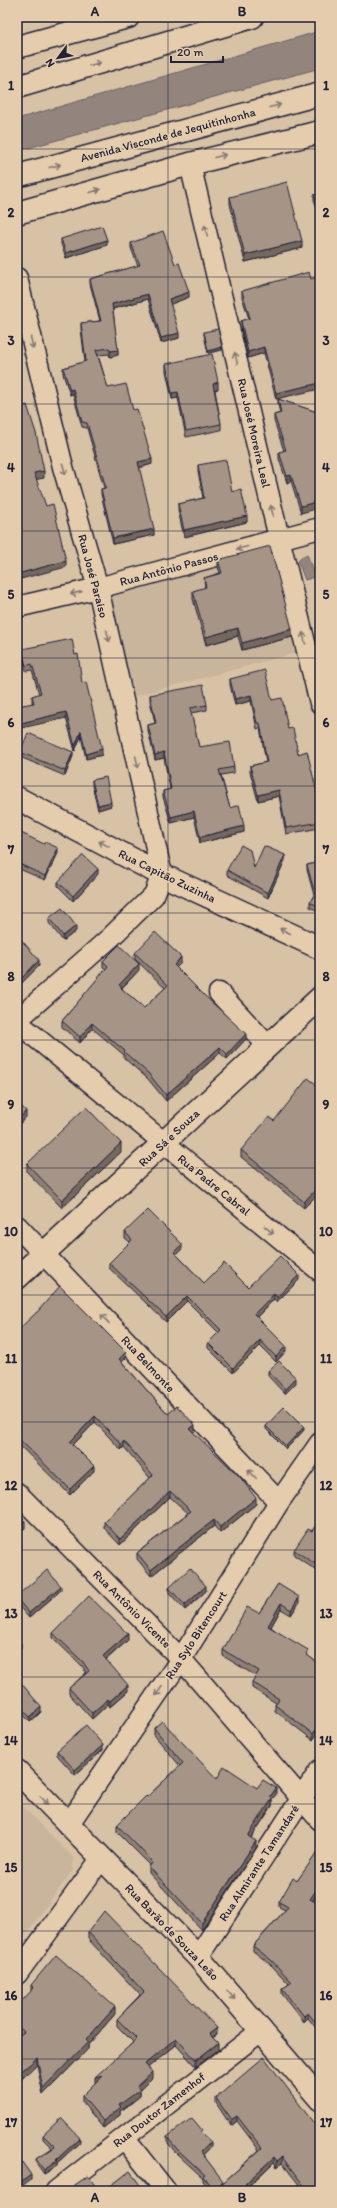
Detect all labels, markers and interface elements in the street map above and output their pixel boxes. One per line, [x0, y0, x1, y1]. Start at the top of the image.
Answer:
text: A [90, 4, 100, 19]
text: B [238, 4, 247, 19]
north arrow [38, 38, 78, 78]
scale bar [171, 38, 223, 64]
text: 20 m [177, 45, 204, 59]
text: N [42, 56, 57, 70]
one-way arrow [88, 60, 101, 67]
text: 1 [8, 78, 14, 93]
text: 1 [323, 78, 329, 93]
one-way arrow [268, 102, 281, 109]
street label: Avenida Visconde de Jequitinhonha [79, 105, 258, 165]
one-way arrow [213, 152, 226, 159]
one-way arrow [48, 162, 61, 169]
one-way arrow [88, 187, 101, 194]
text: 2 [8, 205, 15, 220]
text: 2 [323, 205, 330, 220]
one-way arrow [201, 225, 209, 238]
text: 3 [7, 333, 15, 348]
text: 3 [322, 333, 330, 348]
one-way arrow [29, 337, 36, 350]
one-way arrow [231, 351, 239, 364]
street label: Rua José Moreira Leal [235, 377, 274, 490]
text: 4 [7, 460, 15, 475]
text: 4 [322, 460, 330, 475]
one-way arrow [61, 463, 68, 476]
one-way arrow [268, 505, 276, 518]
street label: Rua José Paraíso [75, 533, 111, 619]
one-way arrow [235, 545, 248, 553]
street label: Rua Antônio Passos [118, 549, 220, 589]
text: 5 [8, 587, 15, 602]
text: 5 [323, 587, 330, 602]
one-way arrow [69, 590, 82, 598]
one-way arrow [105, 629, 113, 642]
one-way arrow [299, 631, 307, 644]
text: 6 [8, 715, 15, 730]
text: 6 [323, 715, 330, 730]
one-way arrow [133, 756, 141, 769]
one-way arrow [99, 840, 111, 848]
text: 7 [7, 842, 15, 857]
text: 7 [322, 842, 330, 857]
street label: Rua Capitão Zuzinha [116, 846, 218, 906]
one-way arrow [279, 927, 291, 934]
text: 8 [7, 969, 15, 984]
text: 8 [322, 969, 330, 984]
text: 9 [8, 1097, 15, 1112]
text: 9 [323, 1097, 330, 1112]
street label: Rua Sá e Souza [136, 1106, 203, 1170]
street label: Rua Padre Cabral [175, 1151, 254, 1219]
text: 10 [4, 1224, 18, 1239]
text: 10 [319, 1224, 333, 1239]
one-way arrow [264, 1225, 275, 1234]
one-way arrow [100, 1314, 110, 1324]
street label: Rua Belmonte [118, 1333, 178, 1395]
text: 11 [5, 1351, 17, 1366]
text: 11 [320, 1351, 332, 1366]
one-way arrow [248, 1469, 257, 1479]
text: 12 [5, 1478, 18, 1493]
text: 12 [320, 1478, 333, 1493]
street label: Rua Antônio Vicente [90, 1567, 174, 1651]
street label: Rua Sylo Bitencourt [162, 1588, 230, 1682]
text: 13 [4, 1606, 18, 1621]
text: 13 [319, 1606, 333, 1621]
one-way arrow [155, 1686, 163, 1697]
text: 14 [4, 1733, 18, 1748]
text: 14 [319, 1733, 333, 1748]
one-way arrow [39, 1795, 49, 1805]
street label: Rua Almirante Tamandaré [216, 1802, 302, 1924]
text: 15 [5, 1860, 18, 1875]
text: 15 [320, 1860, 333, 1875]
street label: Rua Barão de Souza Leão [122, 1881, 222, 1983]
text: 16 [5, 1988, 18, 2003]
text: 16 [320, 1988, 333, 2003]
one-way arrow [226, 1989, 235, 2000]
street label: Rua Doutor Zamenhof [110, 2069, 208, 2150]
text: 17 [5, 2115, 18, 2130]
text: 17 [320, 2115, 333, 2130]
text: A [90, 2190, 100, 2205]
text: B [238, 2190, 247, 2205]

